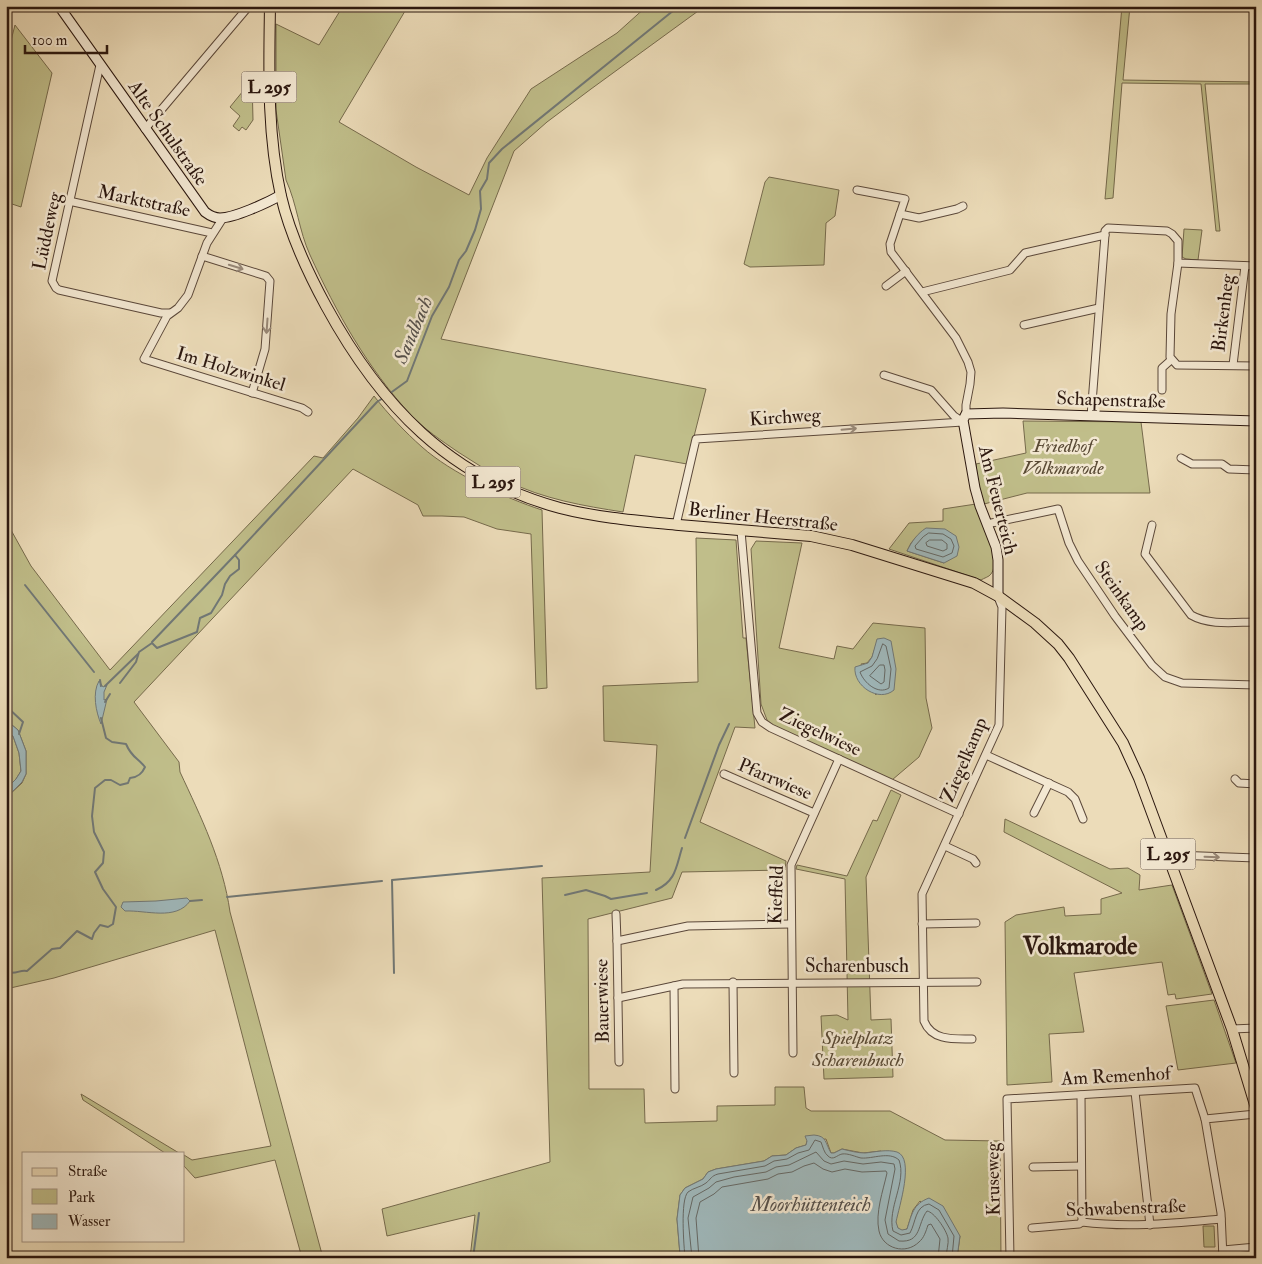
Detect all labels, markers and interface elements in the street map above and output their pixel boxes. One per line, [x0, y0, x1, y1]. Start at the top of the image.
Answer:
scale bar [25, 22, 108, 54]
text: 100 m [32, 31, 68, 50]
road number: L 295 [242, 72, 296, 102]
street label: Alte Schulstraße [122, 75, 213, 190]
street label: Marktstraße [96, 180, 192, 223]
street label: Lüddeweg [27, 189, 67, 272]
one-way arrow [228, 262, 244, 272]
street label: Birkenheg [1206, 272, 1240, 353]
water label: Sandbach [387, 293, 438, 368]
one-way arrow [262, 318, 272, 334]
street label: Im Holzwinkel [173, 341, 289, 397]
street label: Schapenstraße [1056, 386, 1166, 415]
street label: Kirchweg [748, 402, 822, 431]
one-way arrow [841, 424, 857, 433]
park label: Friedhof Volkmarode [1022, 434, 1104, 480]
street label: Am Feuerteich [973, 442, 1023, 557]
road number: L 295 [466, 467, 520, 498]
street label: Berliner Heerstraße [687, 497, 839, 537]
street label: Steinkamp [1088, 556, 1155, 636]
street label: Ziegelwiese [775, 702, 865, 762]
street label: Ziegelkamp [935, 714, 994, 807]
street label: Pfarrwiese [734, 753, 816, 805]
road number: L 295 [1140, 839, 1196, 870]
one-way arrow [1204, 852, 1220, 861]
street label: Kieffeld [763, 864, 789, 925]
district label: Volkmarode [1022, 931, 1137, 962]
street label: Scharenbusch [805, 954, 909, 978]
street label: Bauerwiese [589, 959, 615, 1043]
park label: Spielplatz Scharenbusch [811, 1026, 904, 1072]
street label: Am Remenhof [1059, 1061, 1174, 1091]
street label: Kruseweg [980, 1141, 1006, 1216]
legend [22, 1152, 185, 1242]
text: Straße [68, 1162, 107, 1181]
text: Park [68, 1188, 95, 1207]
water label: Moorhüttenteich [750, 1192, 871, 1217]
street label: Schwabenstraße [1065, 1194, 1187, 1222]
text: Wasser [67, 1212, 111, 1231]

